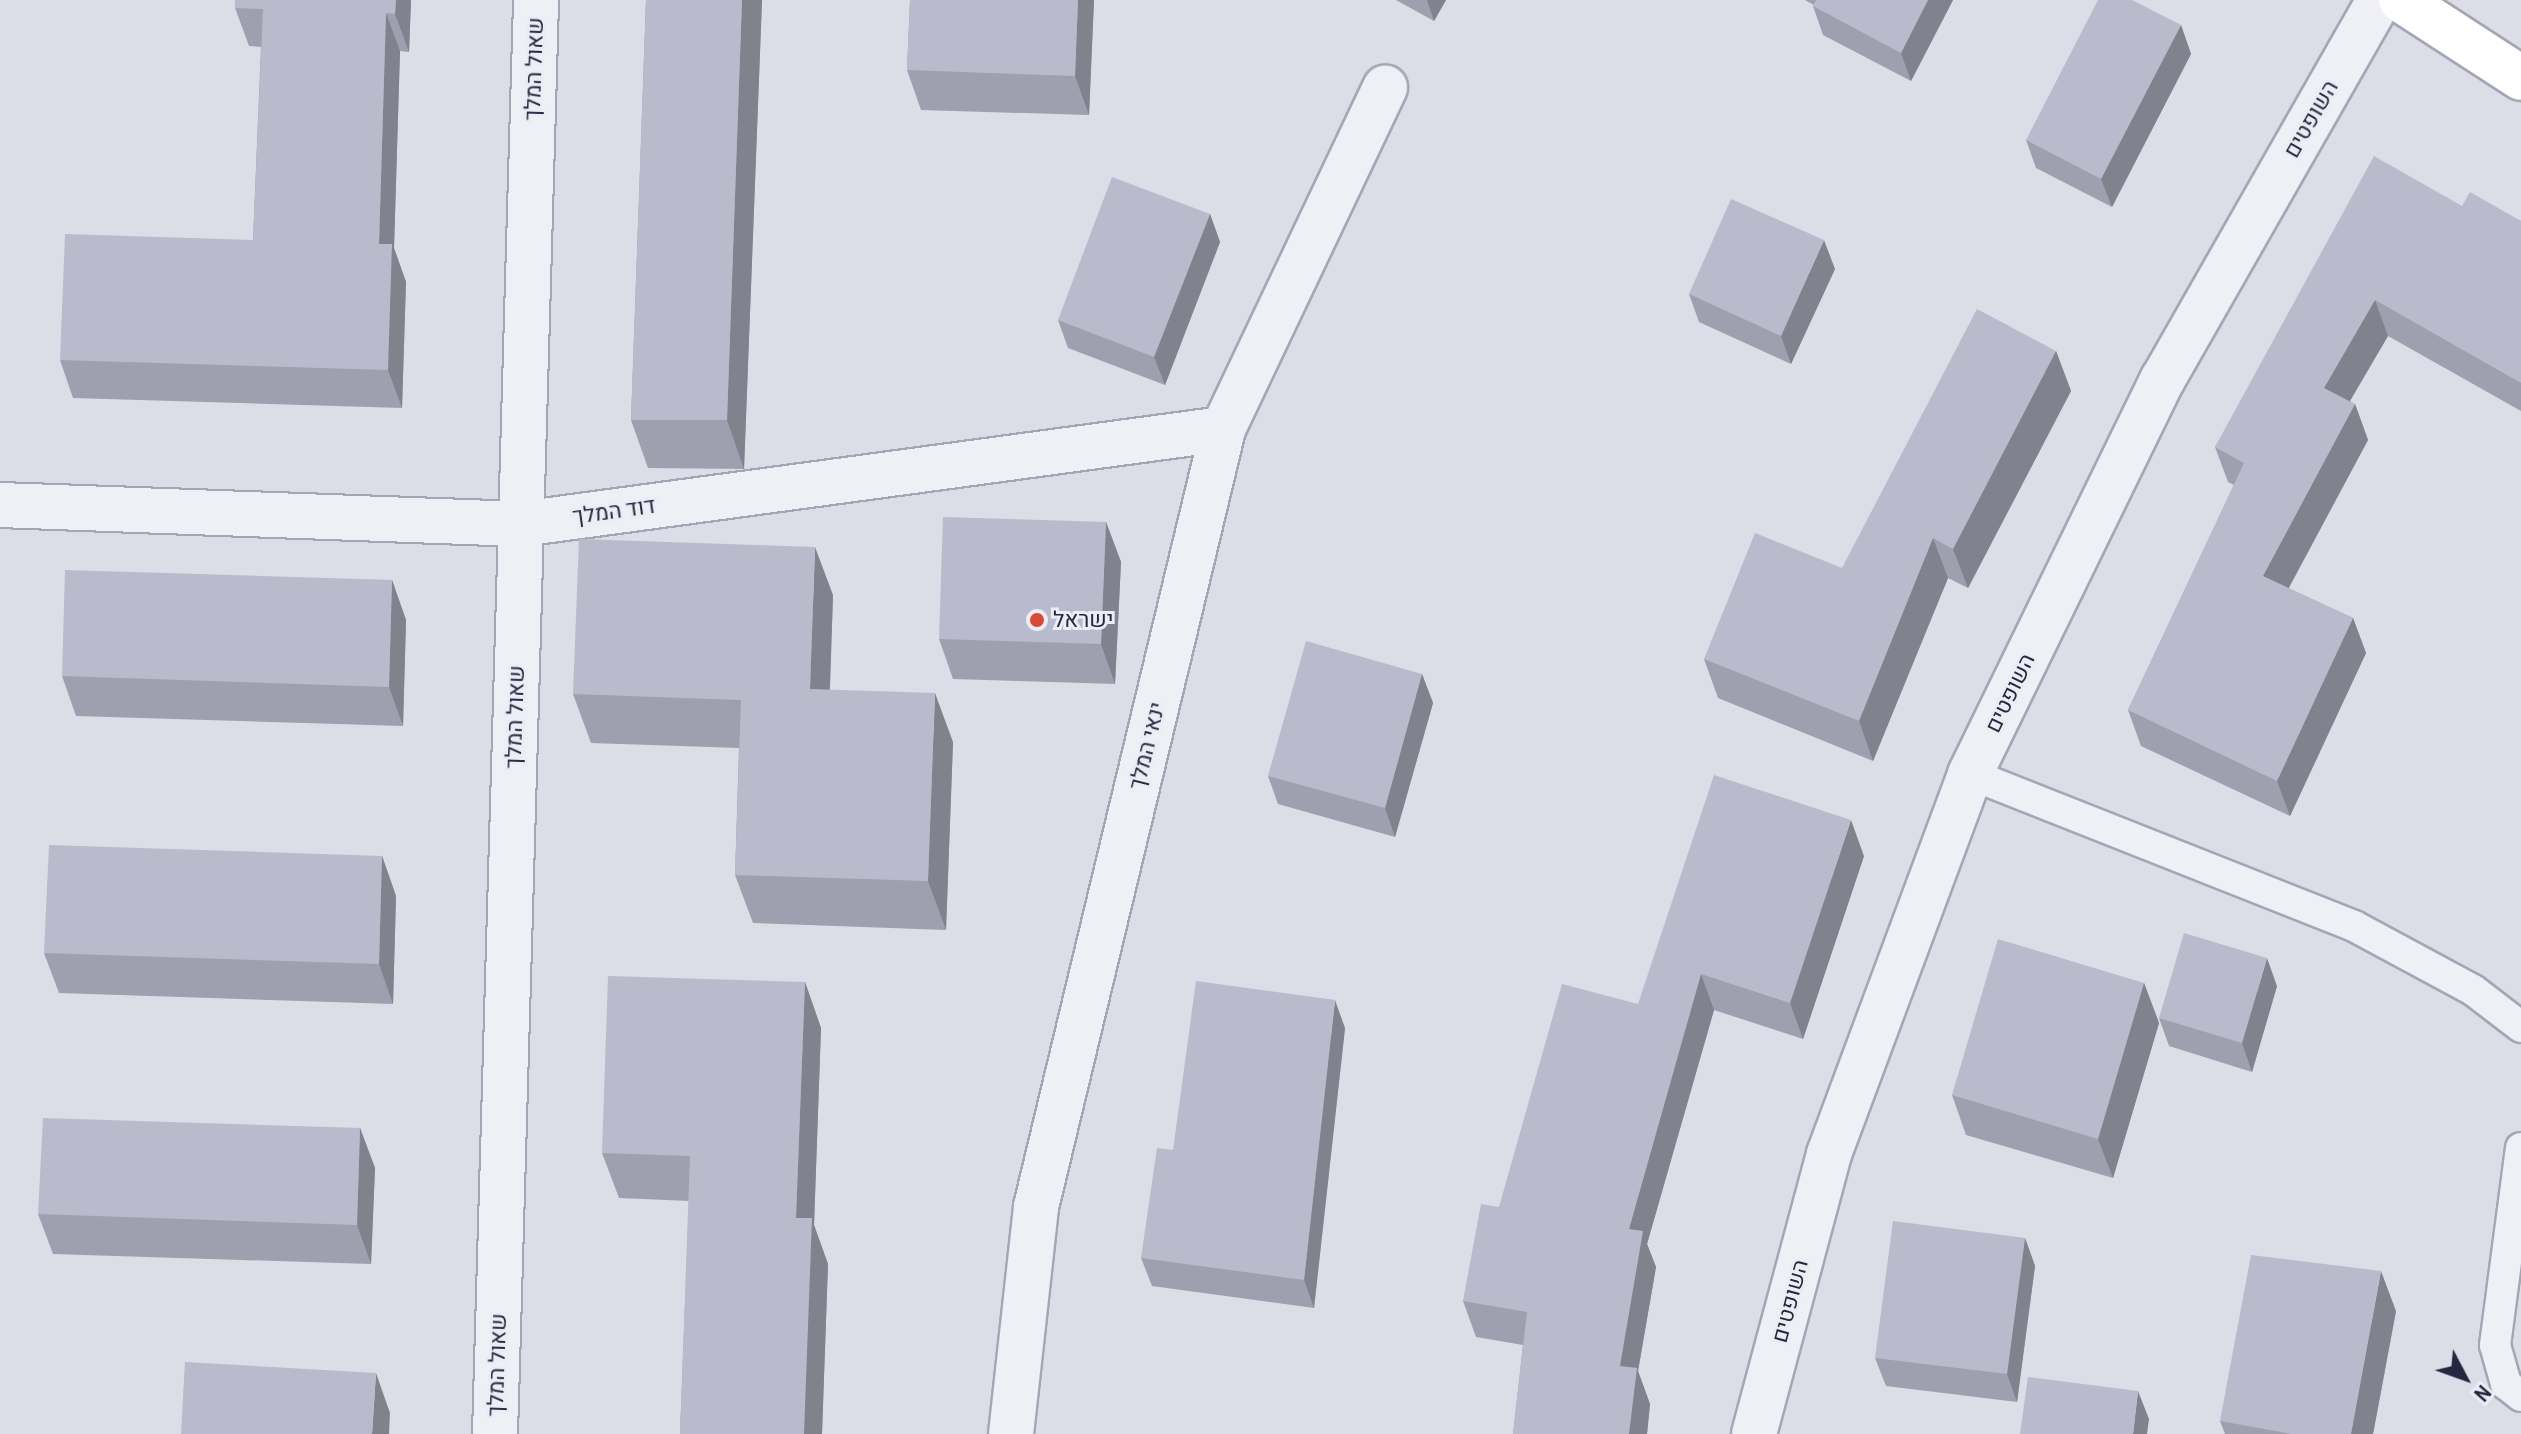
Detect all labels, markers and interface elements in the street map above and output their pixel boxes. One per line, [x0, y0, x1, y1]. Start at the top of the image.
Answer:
street label: שאול המלך [519, 17, 549, 121]
street label: השופטים [2278, 76, 2344, 162]
street label: דוד המלך [571, 492, 657, 530]
place label: ישראל [1053, 607, 1113, 633]
marker: ישראל [1028, 611, 1046, 629]
street label: השופטים [1980, 649, 2040, 737]
street label: שאול המלך [500, 665, 530, 769]
street label: ינאי המלך [1123, 699, 1171, 793]
street label: השופטים [1766, 1257, 1814, 1345]
street label: שאול המלך [482, 1313, 512, 1417]
north arrow [2425, 1338, 2505, 1418]
text: N [2468, 1379, 2499, 1409]

